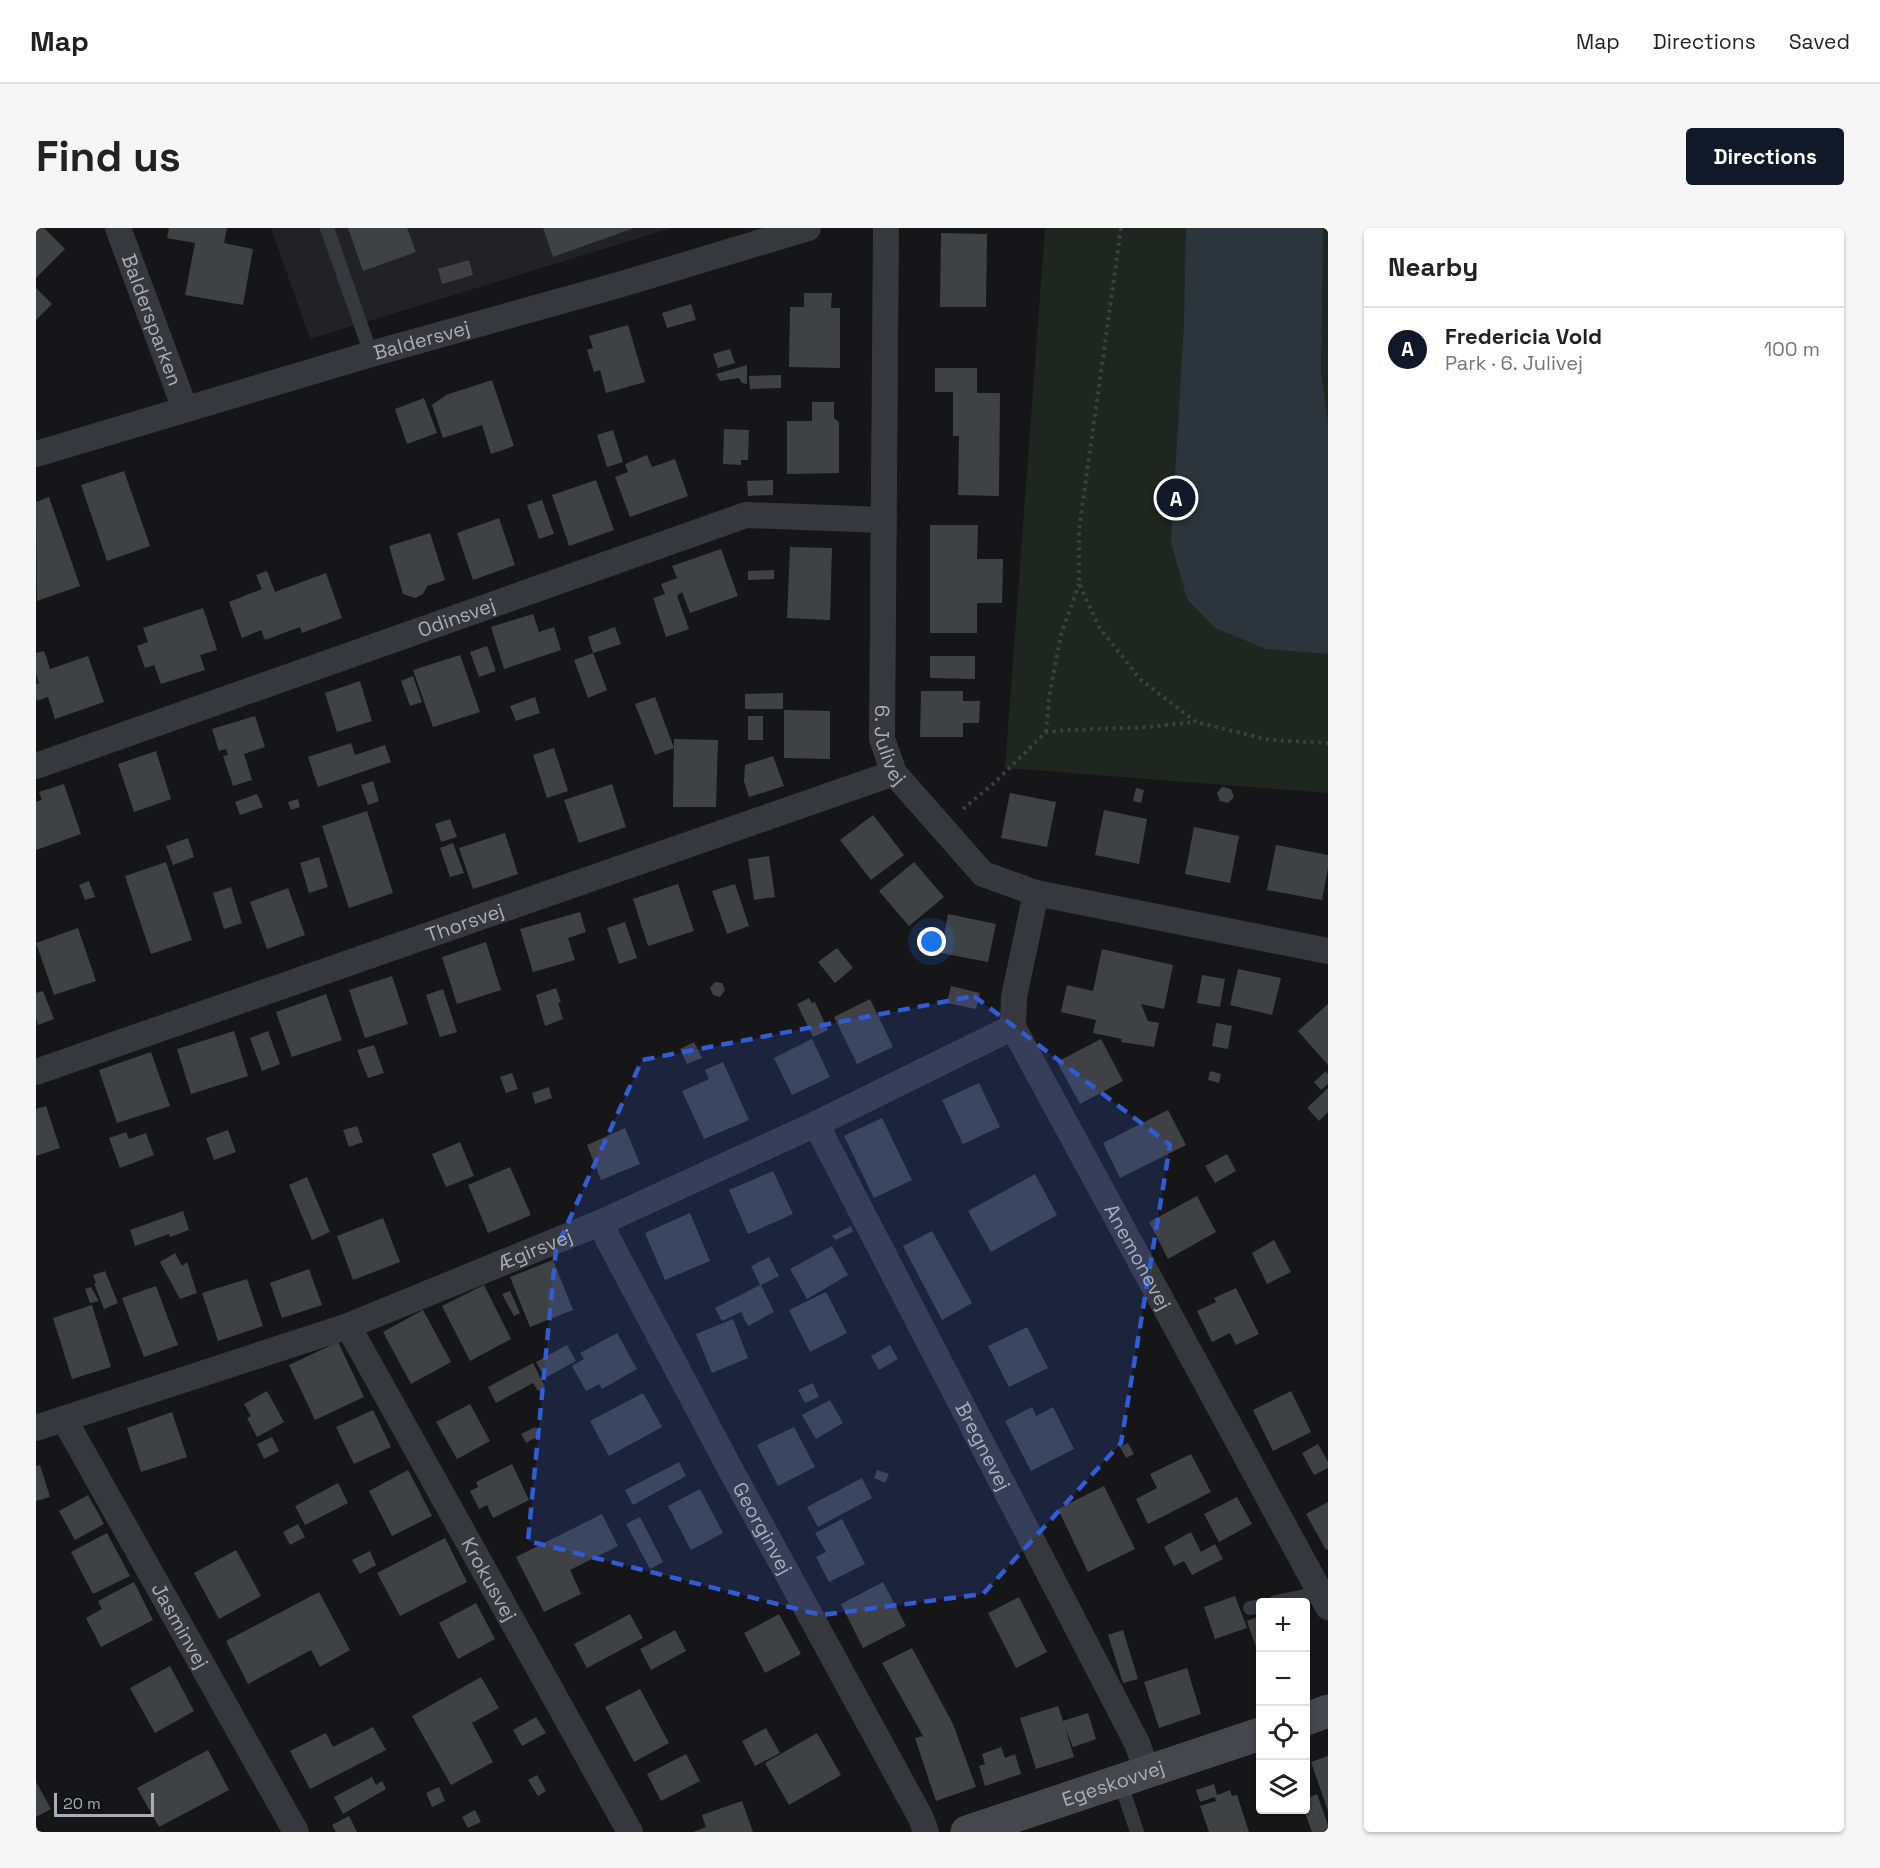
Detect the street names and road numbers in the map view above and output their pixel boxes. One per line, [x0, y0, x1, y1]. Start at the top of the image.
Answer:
street label: Baldersparken [116, 250, 188, 389]
street label: Baldersvej [370, 314, 473, 366]
street label: Odinsvej [414, 592, 499, 643]
street label: 6. Julivej [869, 705, 912, 791]
street label: Thorsvej [422, 897, 507, 948]
street label: Anemonevej [1099, 1199, 1177, 1315]
street label: Ægirsvej [493, 1223, 576, 1277]
street label: Bregnevej [949, 1398, 1017, 1495]
street label: Georginvej [727, 1478, 798, 1579]
street label: Krokusvej [455, 1533, 523, 1626]
street label: Jasminvej [146, 1578, 215, 1673]
street label: Egeskovvej [1058, 1754, 1168, 1812]

